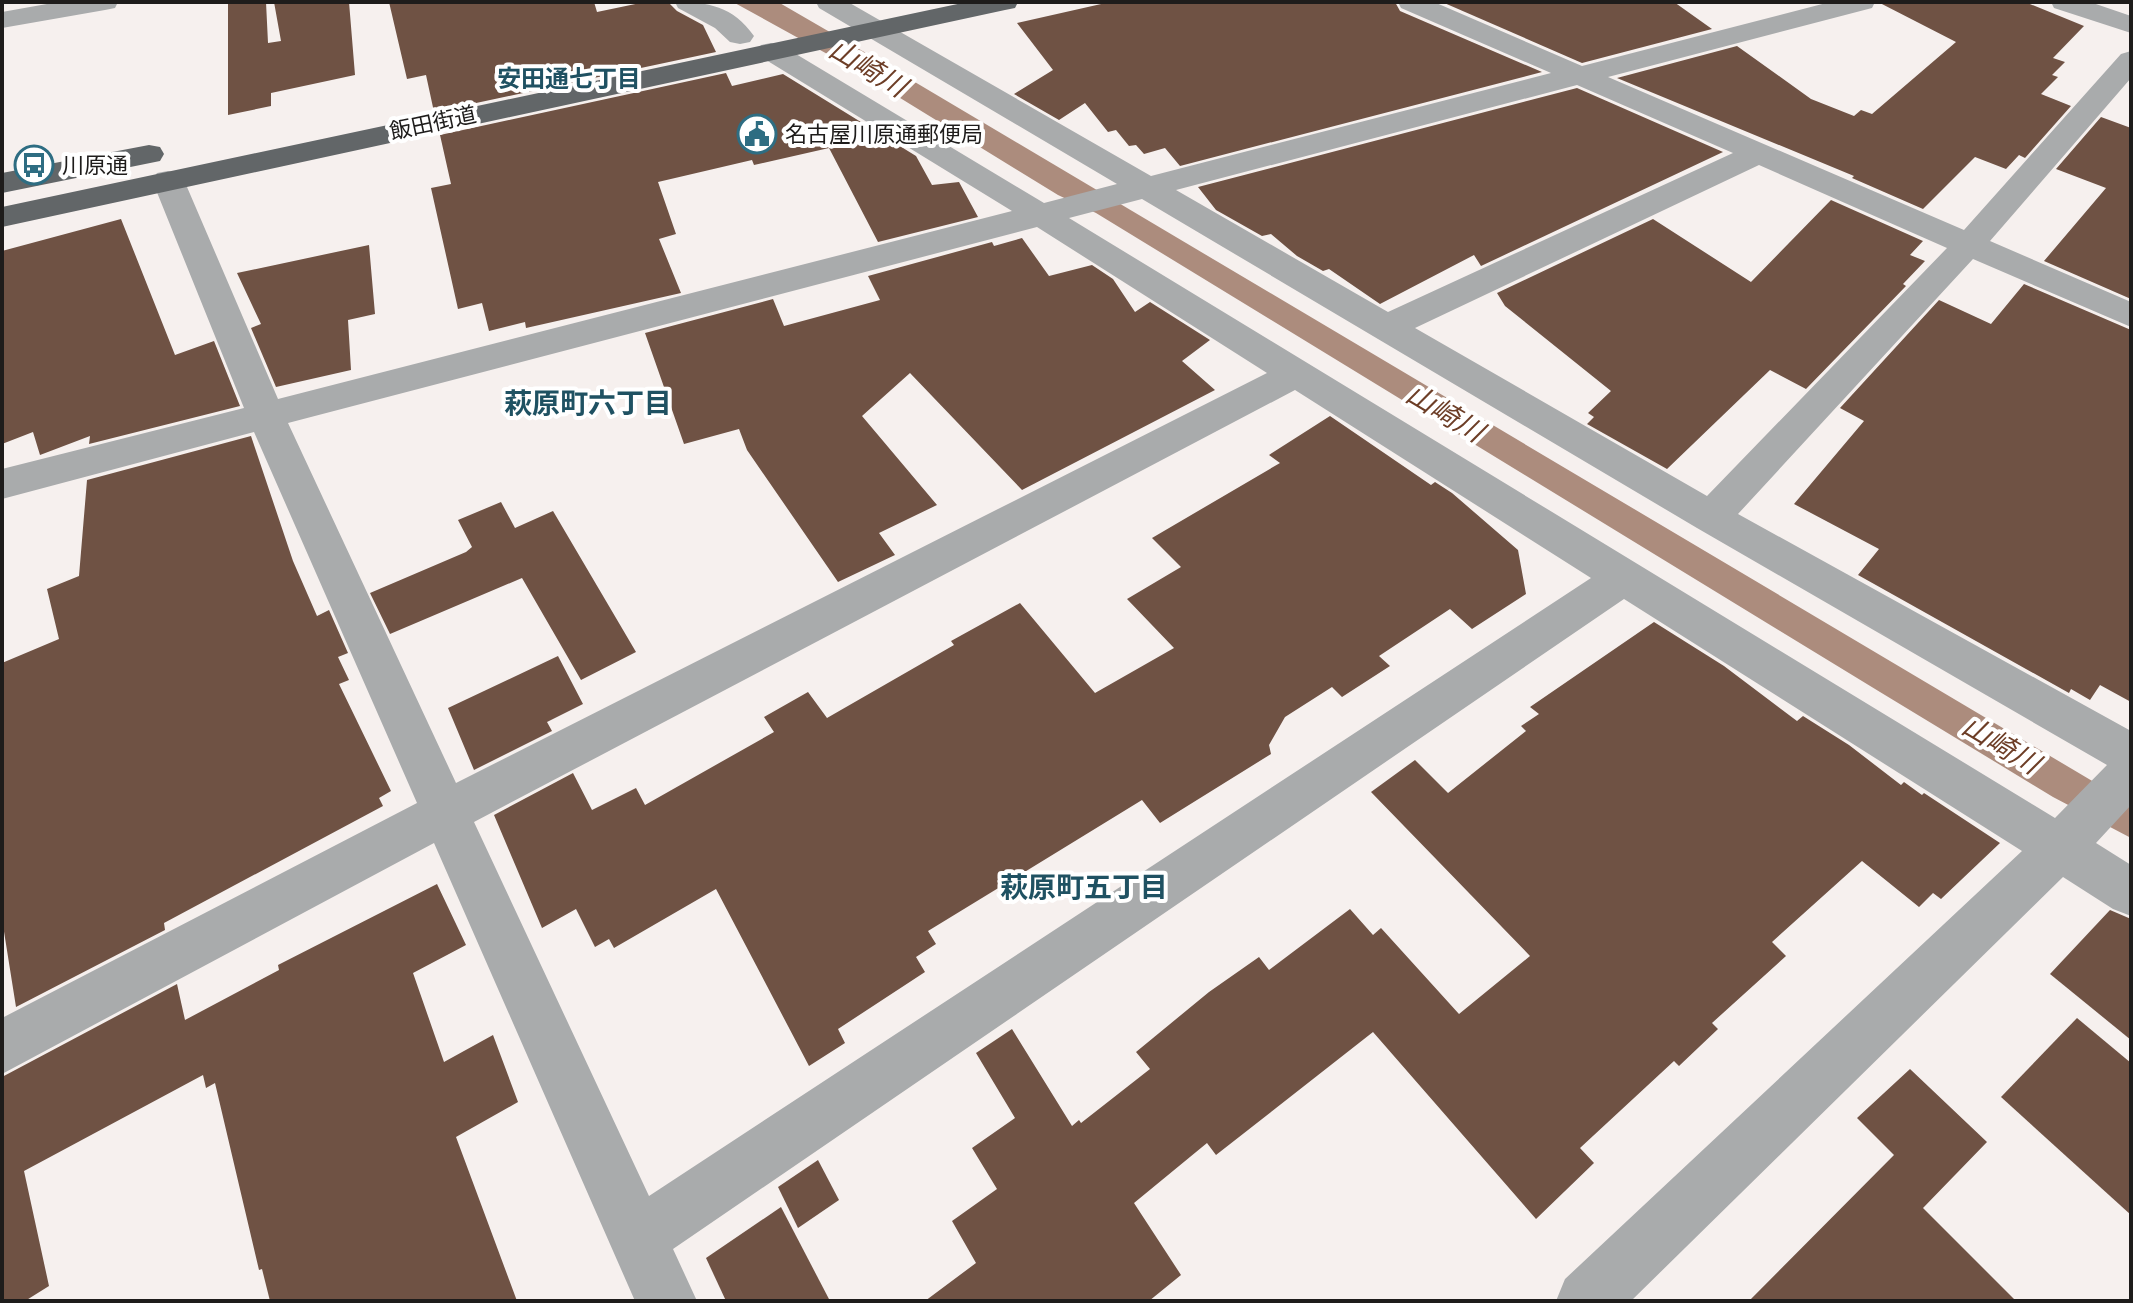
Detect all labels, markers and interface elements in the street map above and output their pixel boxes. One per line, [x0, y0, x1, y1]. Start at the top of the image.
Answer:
water label: 山崎川 [823, 32, 915, 105]
district label: 安田通七丁目 [497, 65, 641, 93]
street label: 飯田街道 [387, 102, 479, 144]
public building icon: 名古屋川原通郵便局 [736, 113, 778, 155]
place label: 名古屋川原通郵便局 [785, 122, 983, 147]
bus stop icon: 川原通 [13, 144, 55, 186]
place label: 川原通 [62, 153, 128, 178]
water label: 山崎川 [1400, 377, 1492, 450]
district label: 萩原町六丁目 [504, 387, 672, 420]
water label: 山崎川 [1956, 709, 2048, 782]
district label: 萩原町五丁目 [1000, 871, 1168, 904]

